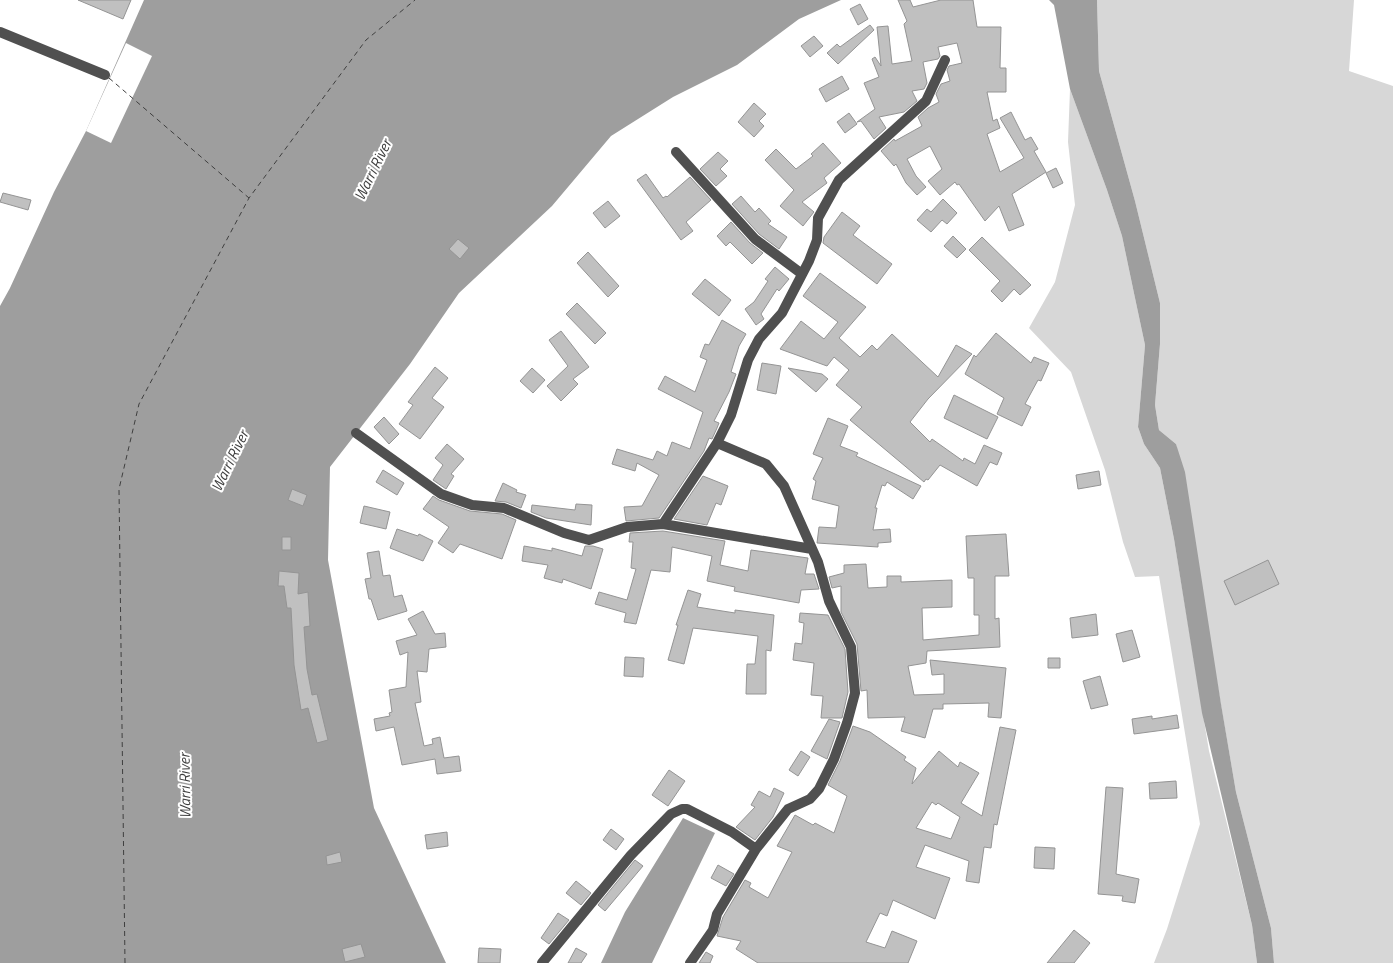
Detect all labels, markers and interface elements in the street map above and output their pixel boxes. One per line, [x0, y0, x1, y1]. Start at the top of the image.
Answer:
water label: Warri River [348, 133, 398, 204]
water label: Warri River [205, 424, 255, 495]
water label: Warri River [172, 751, 197, 819]

